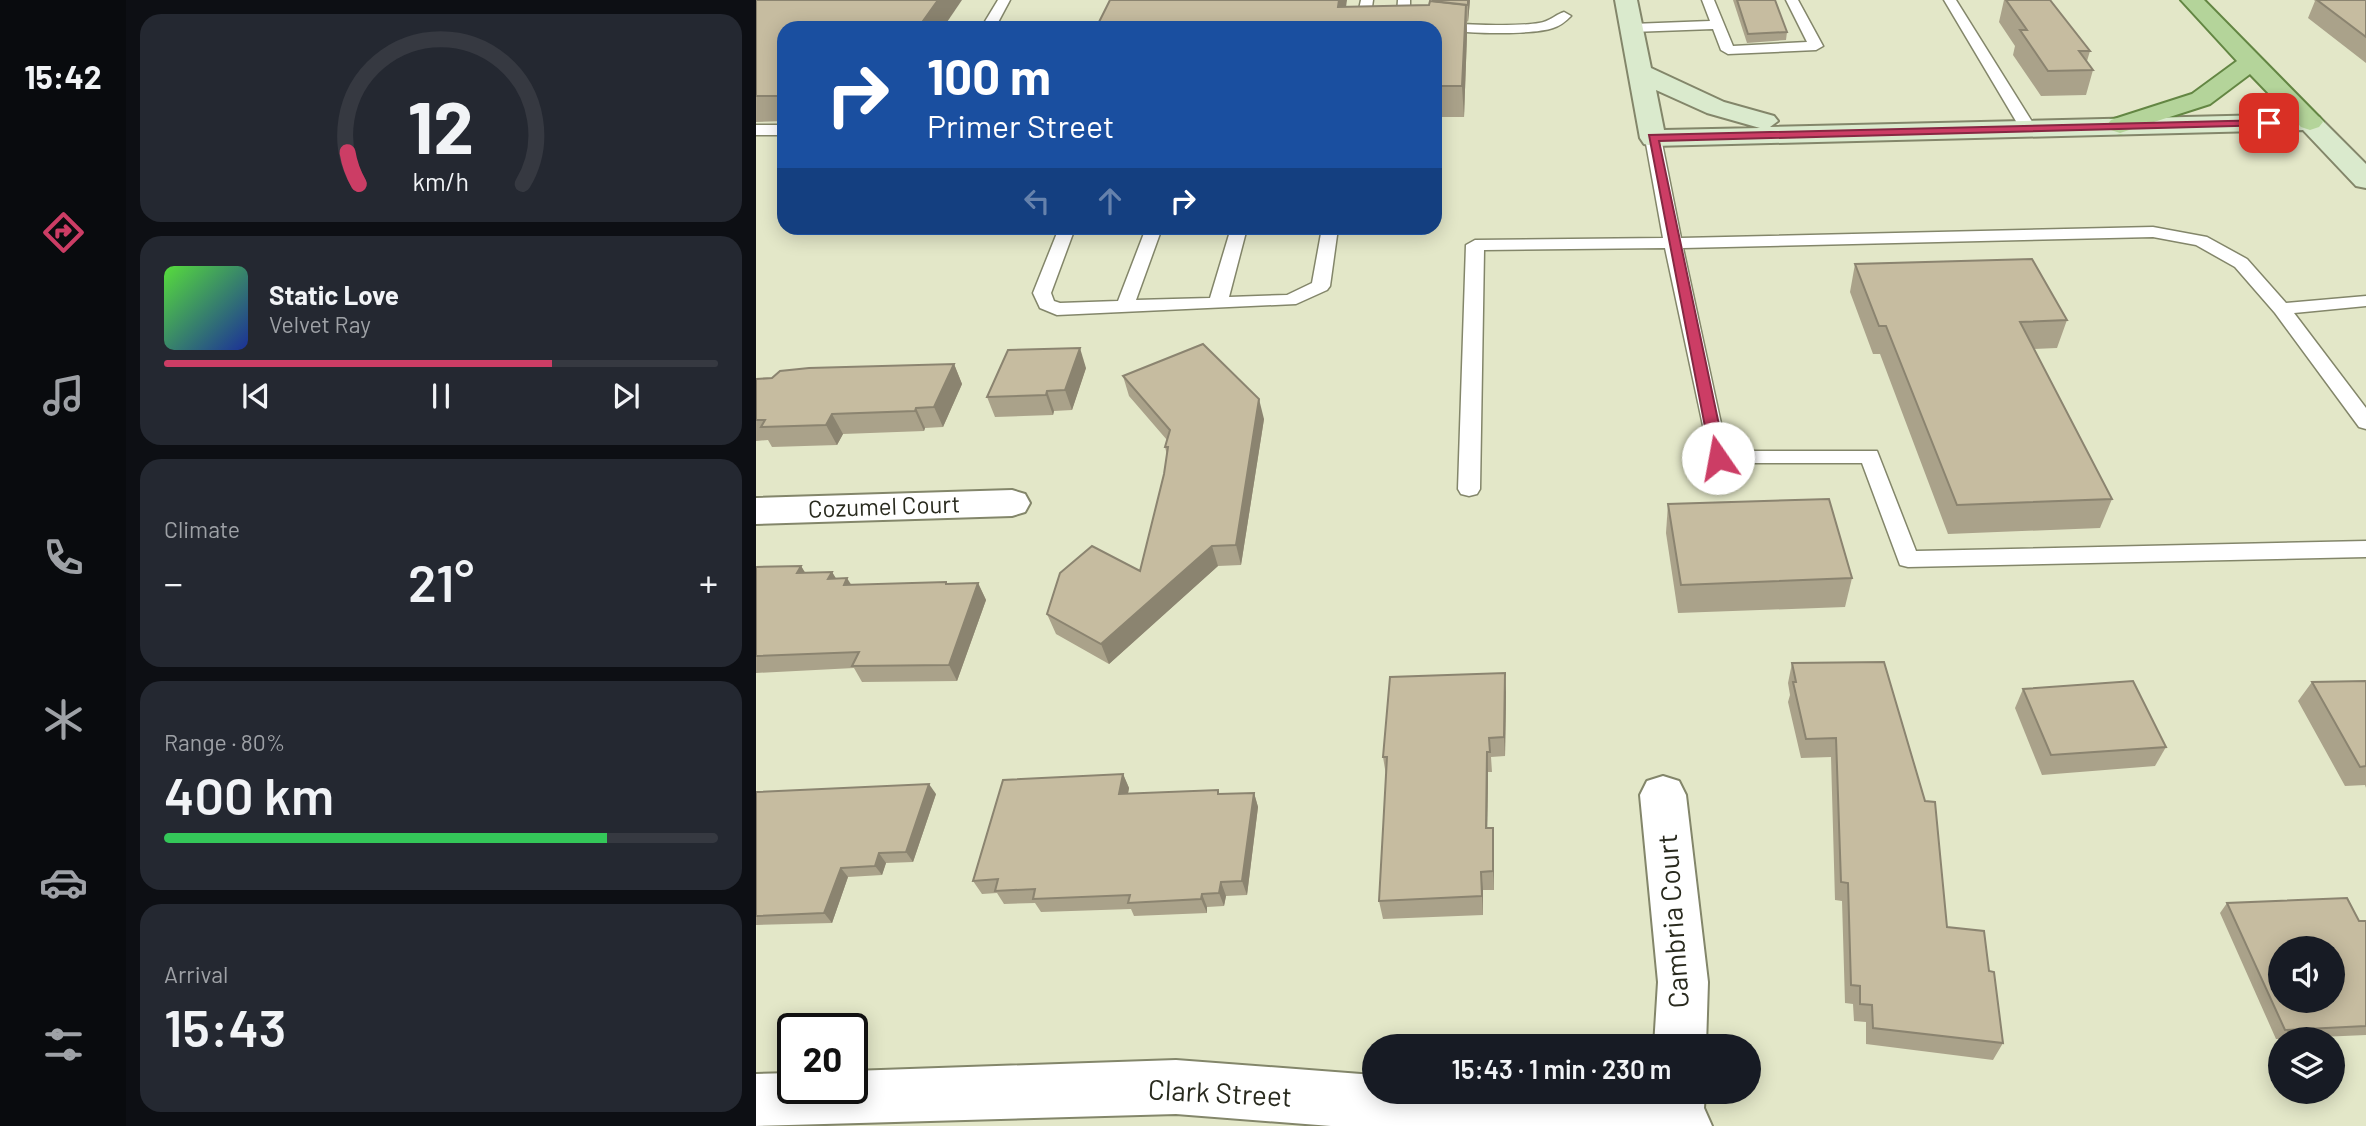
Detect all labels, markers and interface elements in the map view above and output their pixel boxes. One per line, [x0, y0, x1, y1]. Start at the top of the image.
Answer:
text: 100 m [927, 46, 1051, 105]
icon: right [812, 49, 903, 140]
text: 15:42 [24, 57, 102, 95]
text: 12 [408, 82, 474, 170]
pin [2239, 93, 2299, 153]
icon: arrive [2250, 104, 2288, 142]
text: Primer Street [927, 106, 1114, 144]
text: km/h [413, 166, 469, 196]
icon: left [1018, 182, 1056, 220]
icon: ahead [1091, 182, 1129, 220]
icon: right [1164, 182, 1202, 220]
icon: directions [39, 208, 88, 257]
text: Static Love [269, 279, 399, 310]
text: Velvet Ray [269, 310, 371, 338]
icon: music [39, 371, 88, 420]
icon: previous [237, 377, 275, 415]
icon: pause [422, 377, 460, 415]
icon: next [607, 377, 645, 415]
position arrow [1681, 421, 1755, 495]
street label: Cozumel Court [807, 488, 961, 523]
text: Climate [164, 515, 240, 543]
icon: phone [39, 533, 88, 582]
text: 21° [408, 550, 474, 612]
text: − [164, 559, 183, 605]
text: + [699, 559, 718, 605]
icon: climate [39, 695, 88, 744]
text: Range · 80% [164, 728, 285, 756]
text: 400 km [164, 763, 334, 825]
street label: Cambria Court [1649, 833, 1695, 1009]
icon: car [39, 858, 88, 907]
map controls [2268, 936, 2345, 1104]
button: sound [2268, 936, 2345, 1013]
text: Arrival [164, 960, 228, 988]
text: 15:43 [164, 995, 286, 1057]
speed limit sign: 20 [777, 1013, 868, 1104]
icon: filters [39, 1020, 88, 1069]
button: layers [2268, 1027, 2345, 1104]
text: 15:43 · 1 min · 230 m [1452, 1053, 1671, 1084]
street label: Clark Street [1147, 1071, 1293, 1113]

